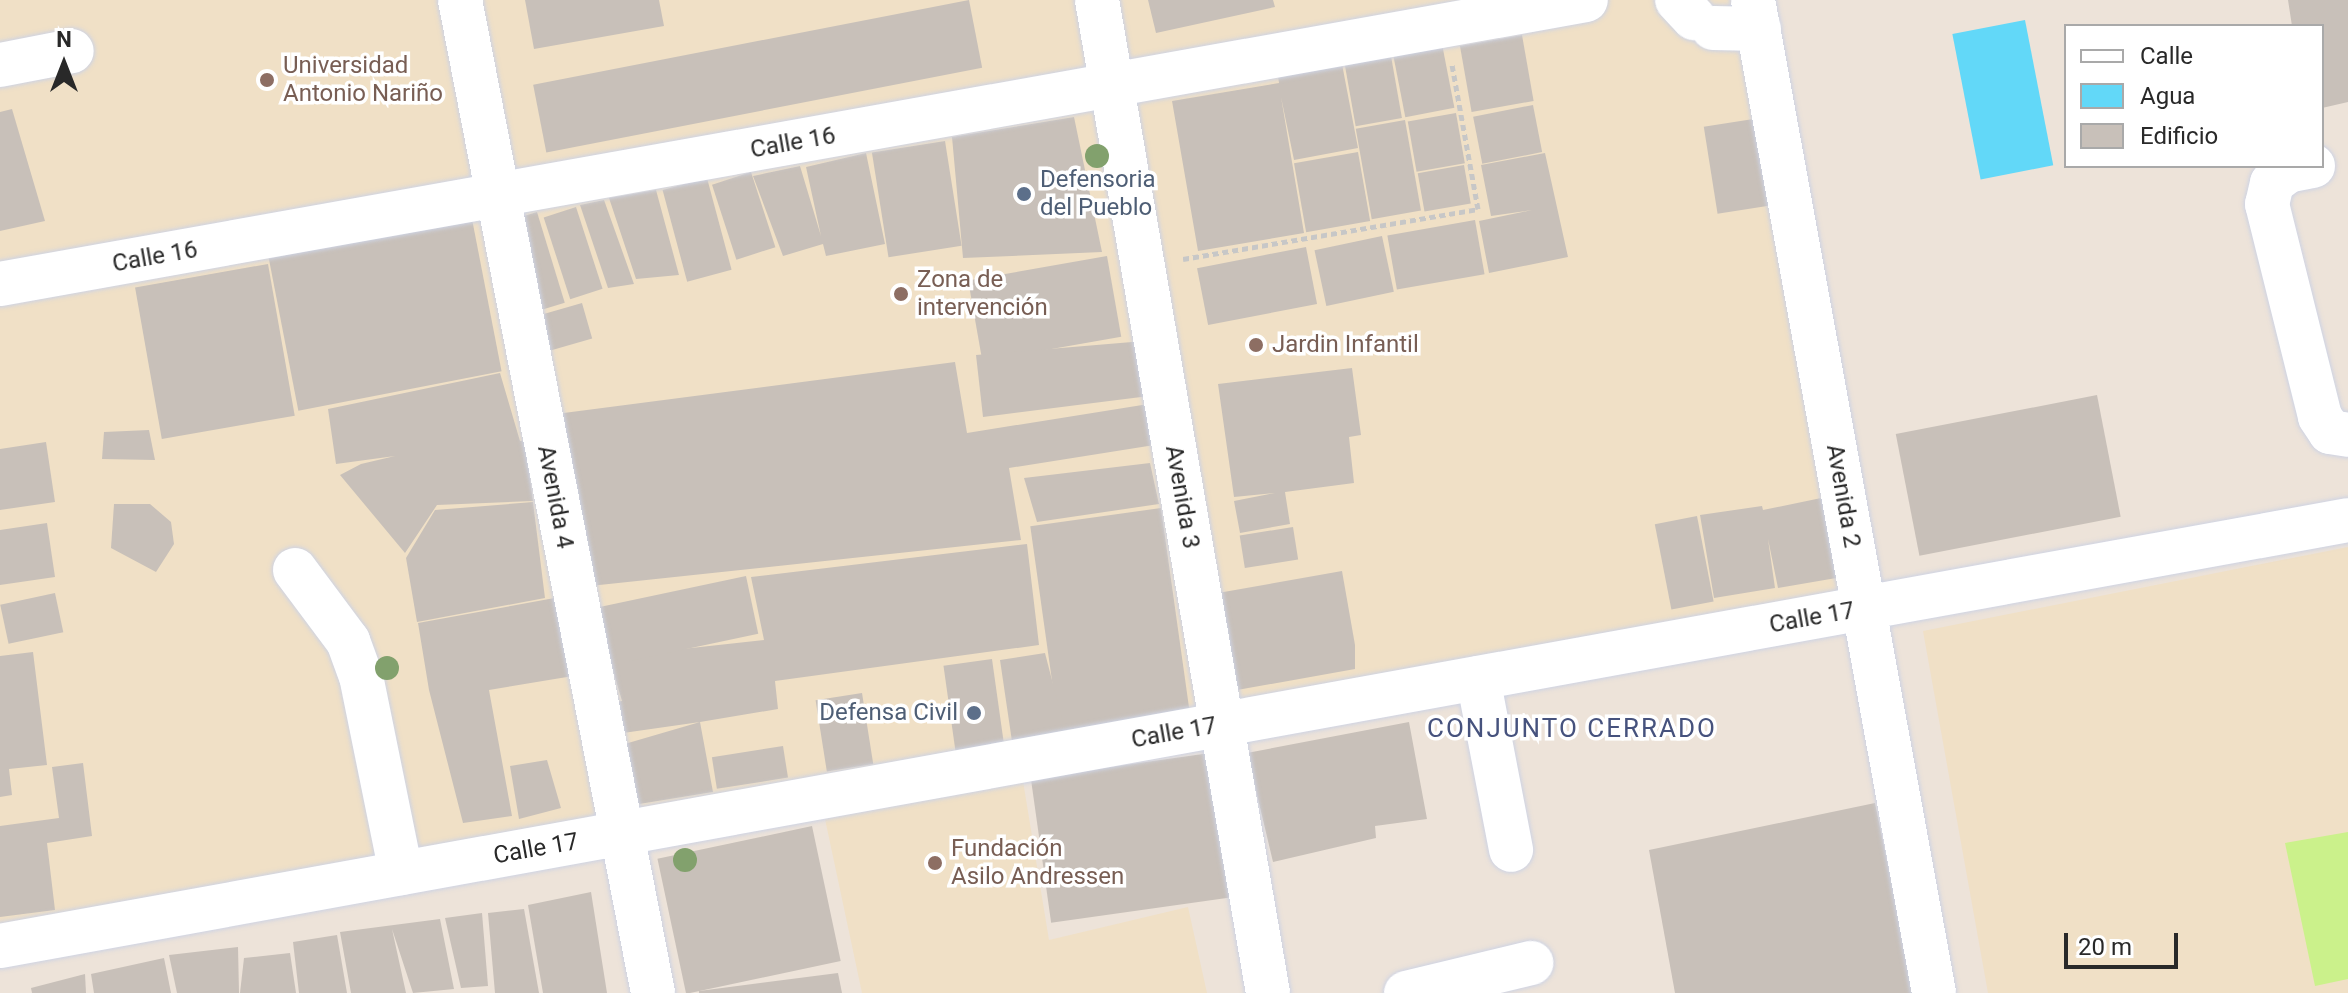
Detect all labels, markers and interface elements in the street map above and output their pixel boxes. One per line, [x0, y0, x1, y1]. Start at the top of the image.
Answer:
north arrow [24, 24, 104, 104]
legend [2064, 24, 2324, 168]
text: N [56, 27, 72, 52]
text: Calle [2140, 42, 2193, 70]
place label: Universidad Antonio Nariño [283, 52, 443, 108]
marker: Universidad Antonio Nariño [258, 71, 276, 89]
text: Agua [2140, 82, 2195, 110]
street label: Calle 16 [748, 121, 838, 165]
text: Edificio [2140, 122, 2218, 150]
place label: Defensoria del Pueblo [1040, 166, 1156, 222]
marker: Defensoria del Pueblo [1015, 185, 1033, 203]
street label: Calle 16 [110, 235, 200, 279]
place label: Zona de intervención [917, 266, 1048, 322]
marker: Zona de intervención [892, 285, 910, 303]
place label: Jardin Infantil [1272, 331, 1419, 359]
marker: Jardin Infantil [1247, 336, 1265, 354]
street label: Avenida 2 [1820, 442, 1866, 550]
street label: Avenida 4 [531, 443, 579, 551]
street label: Avenida 3 [1159, 443, 1205, 551]
street label: Calle 17 [1767, 596, 1857, 640]
place label: Defensa Civil [819, 699, 958, 727]
marker: Defensa Civil [965, 704, 983, 722]
street label: Calle 17 [1129, 711, 1219, 755]
district label: CONJUNTO CERRADO [1427, 713, 1717, 745]
street label: Calle 17 [491, 827, 581, 871]
place label: Fundación Asilo Andressen [951, 835, 1124, 891]
marker: Fundación Asilo Andressen [926, 854, 944, 872]
scale bar [2068, 917, 2182, 967]
text: 20 m [2078, 933, 2132, 961]

